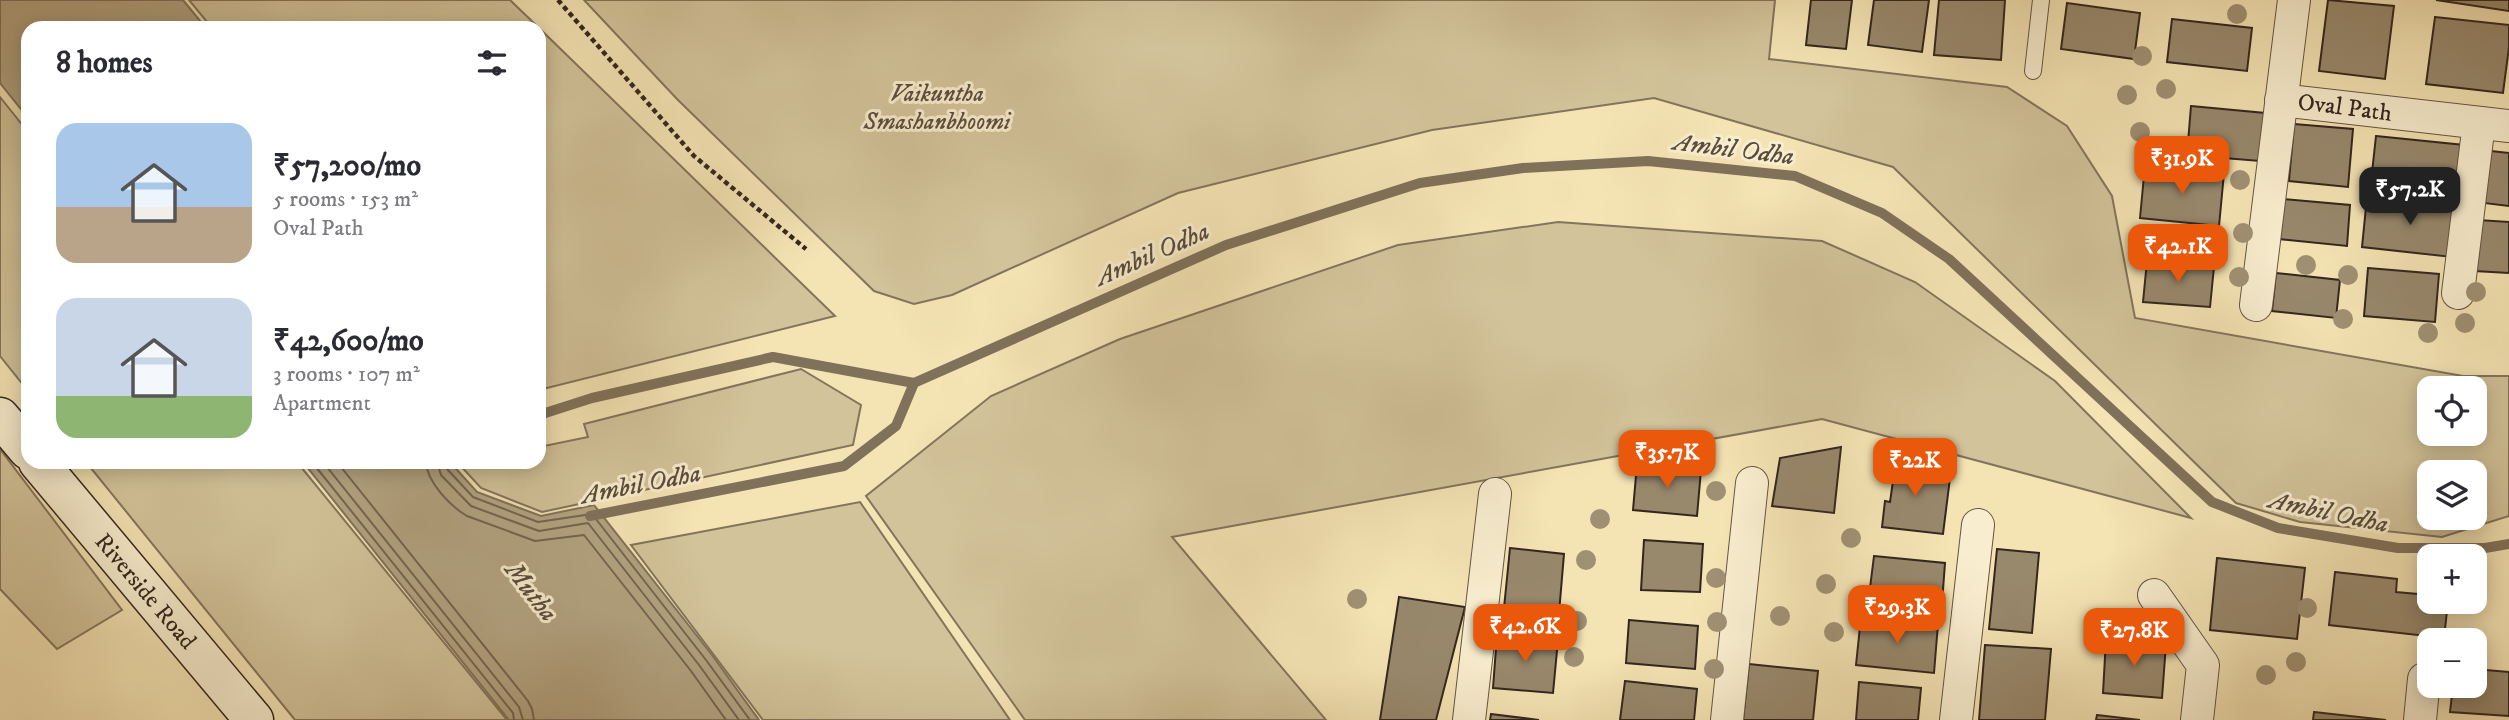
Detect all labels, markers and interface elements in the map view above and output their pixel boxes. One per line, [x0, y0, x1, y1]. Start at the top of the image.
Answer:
icon: filters [473, 44, 511, 82]
text: 8 homes [56, 45, 153, 82]
park label: Vaikuntha Smashanbhoomi [863, 79, 1012, 137]
street label: Oval Path [2296, 87, 2394, 129]
water label: Ambil Odha [1669, 125, 1796, 173]
pin: ₹31.9K [2125, 136, 2239, 196]
text: ₹31.9K [2150, 144, 2214, 173]
text: ₹57,200/mo [273, 148, 421, 185]
icon: home [112, 151, 196, 235]
pin: ₹57.2K [2353, 168, 2467, 227]
text: ₹57.2K [2375, 175, 2445, 204]
text: 5 rooms · 153 m² [273, 185, 418, 214]
text: Oval Path [273, 214, 364, 243]
water label: Ambil Odha [1088, 215, 1215, 295]
pin: ₹42.1K [2121, 224, 2235, 284]
text: ₹42.1K [2144, 232, 2212, 261]
text: ₹42,600/mo [273, 323, 424, 360]
icon: home [112, 326, 196, 410]
text: 3 rooms · 107 m² [273, 360, 420, 389]
map controls [2417, 376, 2487, 698]
button: locate [2417, 376, 2487, 446]
text: Apartment [273, 389, 371, 418]
pin: ₹35.7K [1610, 430, 1724, 490]
text: ₹35.7K [1635, 438, 1699, 467]
pin: ₹22K [1874, 438, 1956, 498]
text: ₹22K [1889, 446, 1941, 475]
water label: Ambil Odha [576, 457, 704, 513]
button: layers [2417, 460, 2487, 530]
water label: Ambil Odha [2263, 483, 2391, 541]
street label: Riverside Road [88, 527, 203, 656]
button: + [2417, 544, 2487, 614]
water label: Mutha [496, 554, 564, 629]
pin: ₹29.3K [1840, 586, 1954, 645]
text: ₹29.3K [1864, 593, 1930, 622]
pin: ₹42.6K [1468, 604, 1582, 664]
pin: ₹27.8K [2077, 608, 2191, 668]
text: ₹42.6K [1489, 612, 1561, 641]
text: ₹27.8K [2099, 616, 2169, 645]
button: − [2417, 628, 2487, 698]

